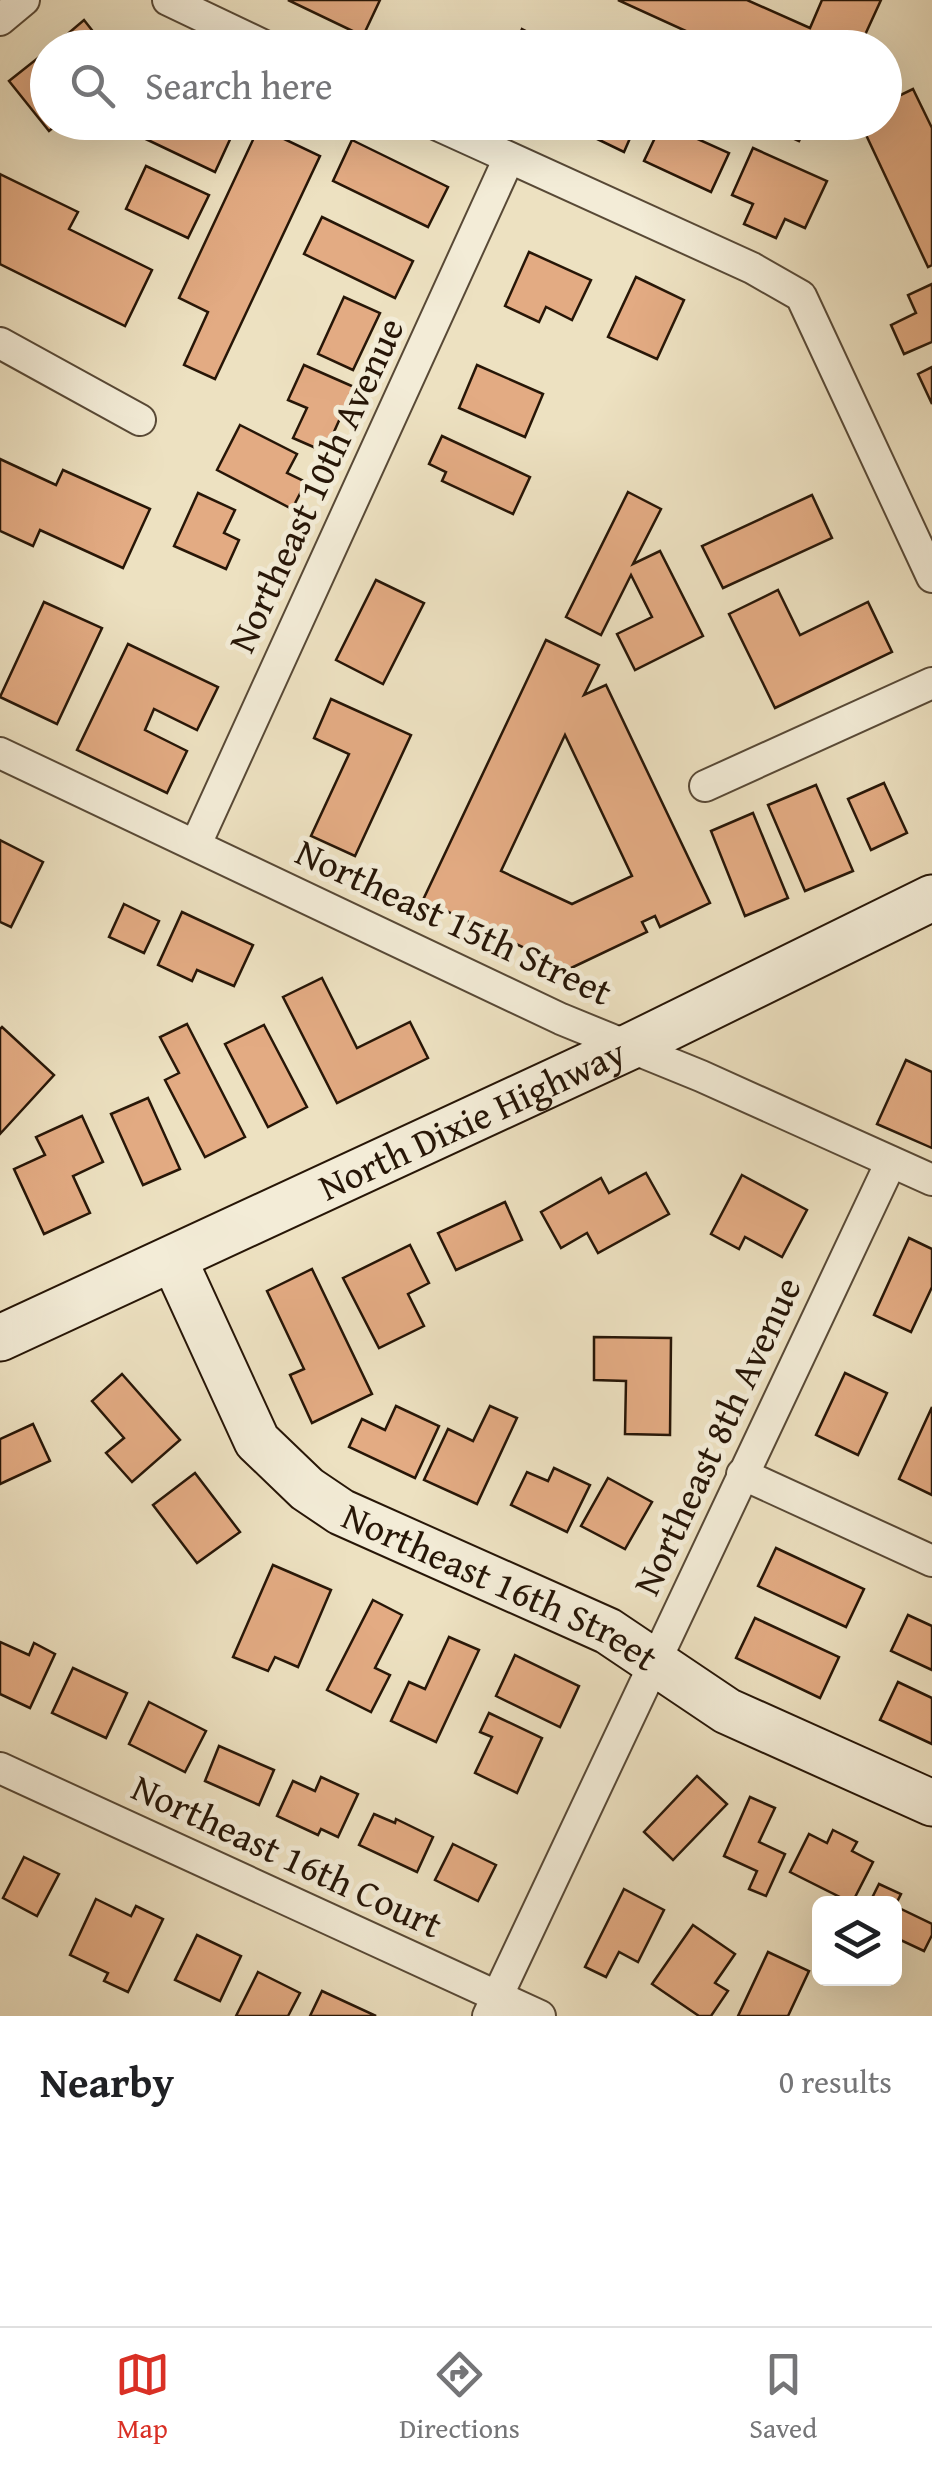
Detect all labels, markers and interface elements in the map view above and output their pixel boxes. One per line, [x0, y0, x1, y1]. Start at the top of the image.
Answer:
search box [30, 30, 902, 140]
text: Search here [145, 57, 333, 113]
icon: search [65, 58, 120, 113]
street label: Northeast 10th Avenue [213, 308, 417, 661]
street label: Northeast 15th Street [287, 823, 622, 1019]
street label: North Dixie Highway [309, 1024, 634, 1214]
street label: Northeast 8th Avenue [618, 1267, 814, 1604]
street label: Northeast 16th Street [334, 1487, 670, 1684]
street label: Northeast 16th Court [123, 1759, 452, 1952]
map controls [812, 1896, 902, 1986]
button: layers [812, 1896, 902, 1986]
text: Nearby [40, 2051, 174, 2112]
text: 0 results [779, 2058, 892, 2105]
tab: Map [115, 2347, 170, 2448]
tab: Directions [399, 2347, 520, 2448]
tab: Saved [749, 2347, 817, 2448]

